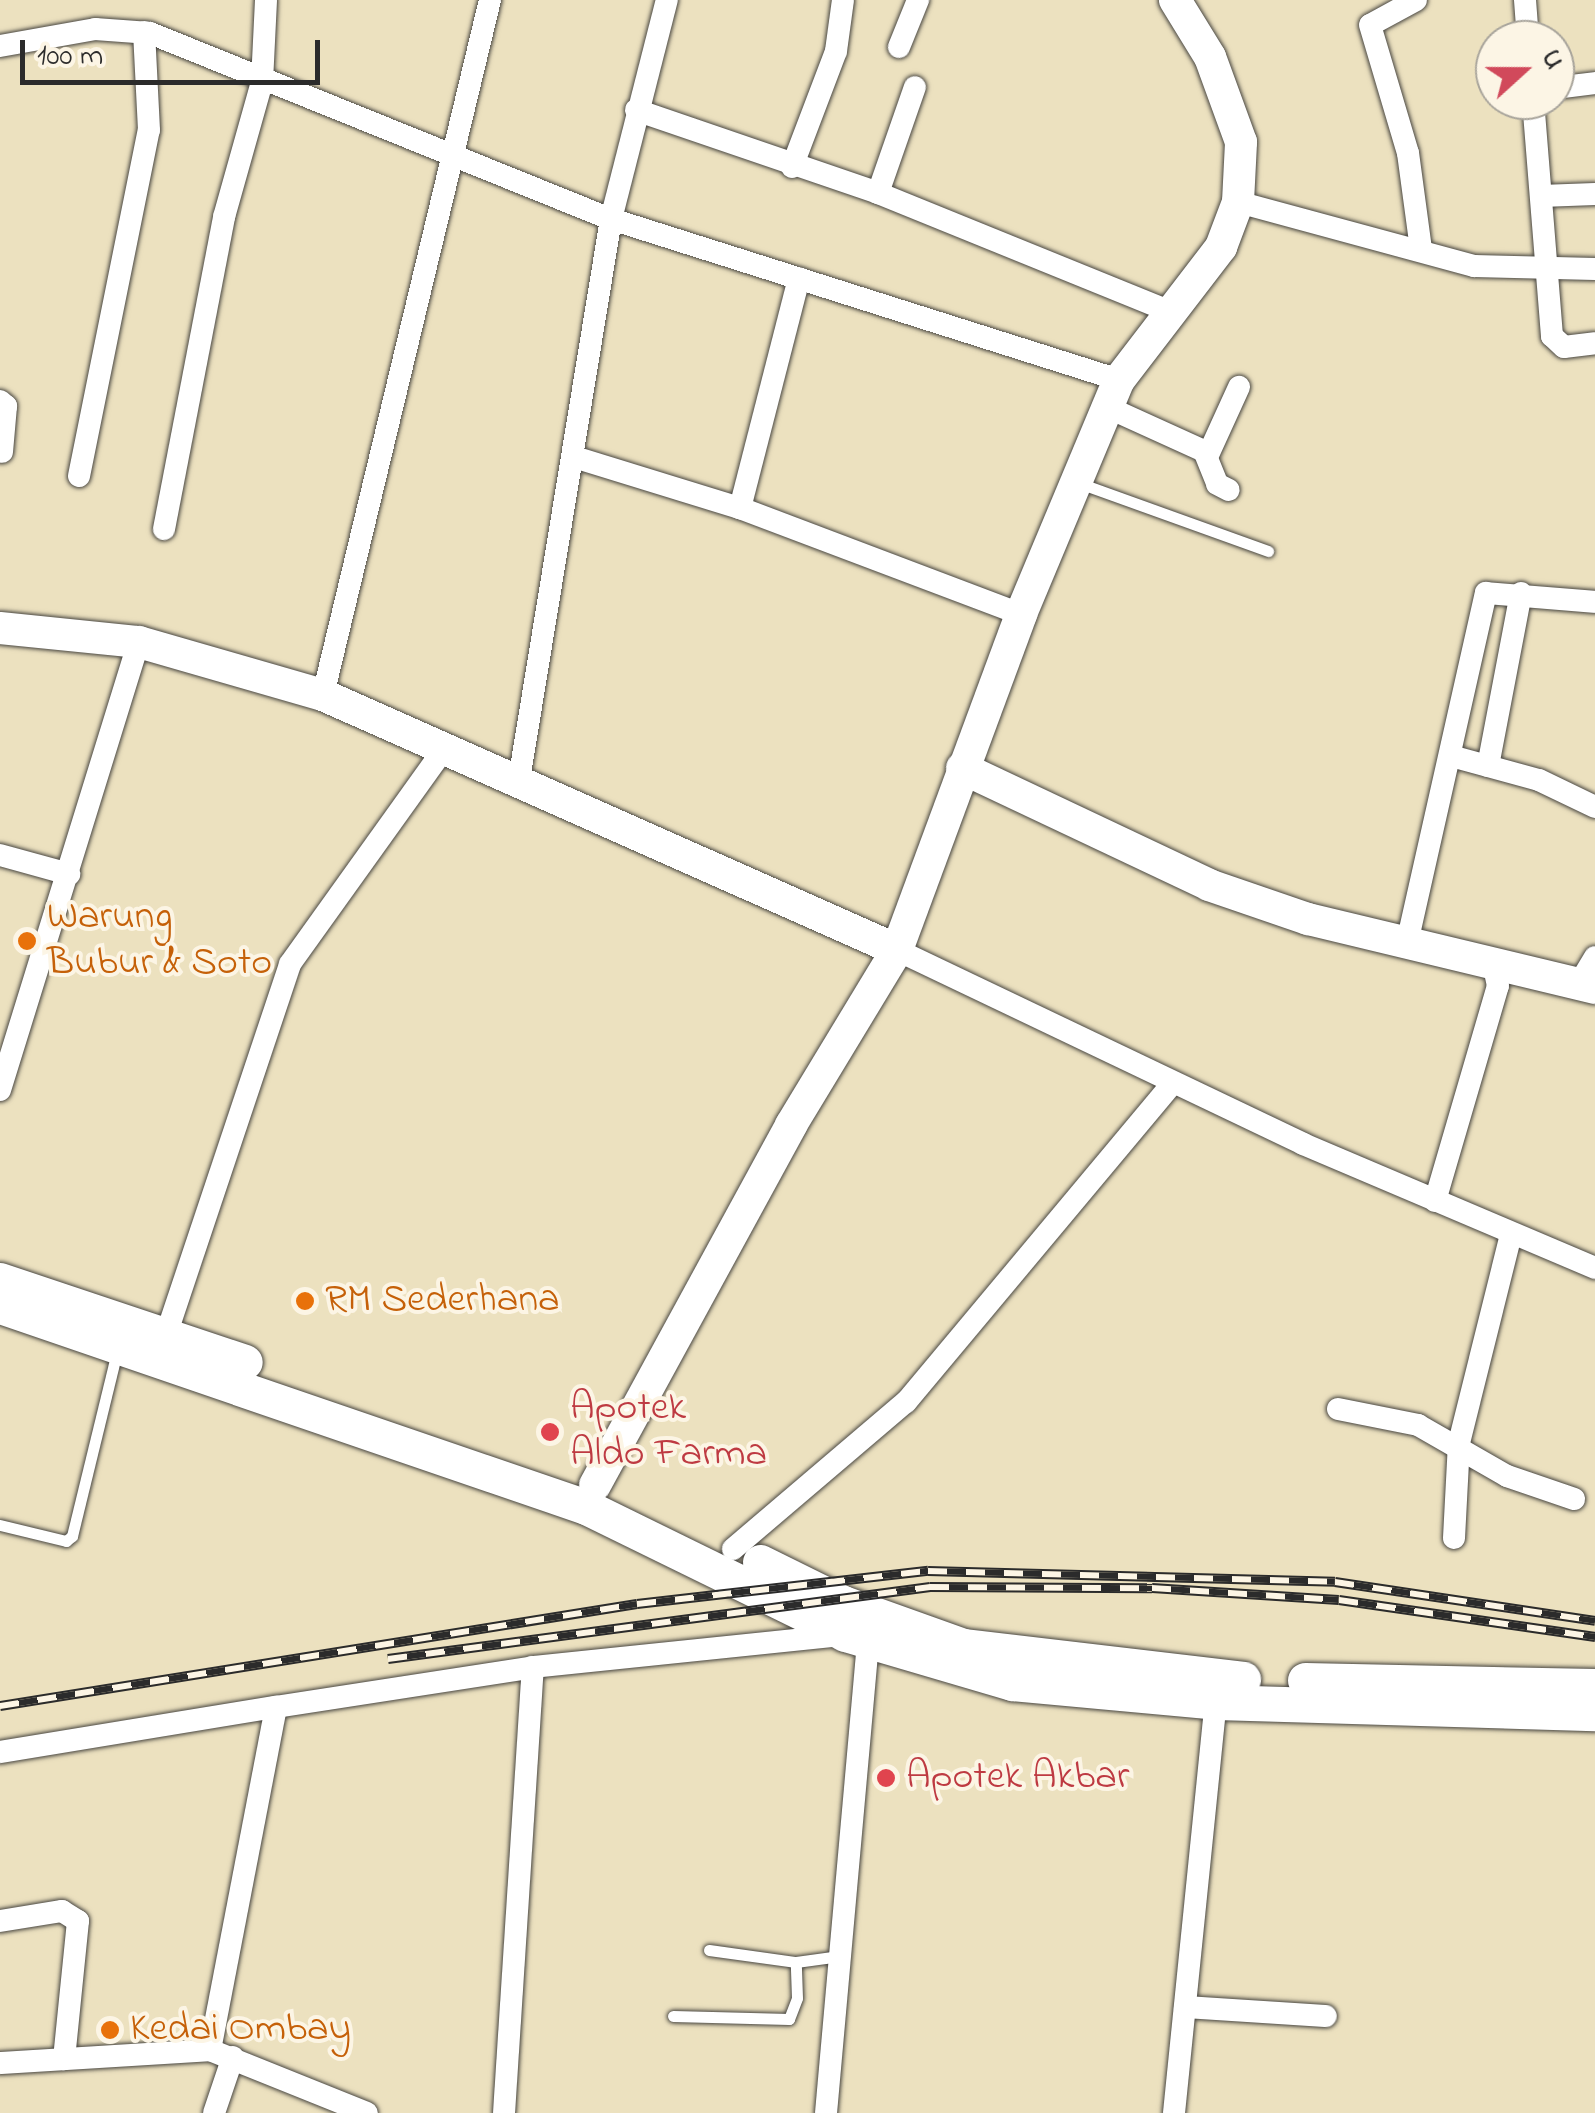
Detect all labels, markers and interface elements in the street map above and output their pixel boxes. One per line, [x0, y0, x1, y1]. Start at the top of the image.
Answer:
scale bar [25, 20, 325, 82]
north arrow [1475, 20, 1575, 120]
text: 100 m [37, 35, 103, 79]
text: U [1529, 44, 1574, 75]
place label: Warung Bubur & Soto [47, 894, 272, 988]
marker: Warung Bubur & Soto [16, 930, 38, 952]
place label: RM Sederhana [325, 1277, 560, 1325]
marker: RM Sederhana [294, 1290, 316, 1312]
place label: Apotek Aldo Farma [570, 1385, 767, 1479]
marker: Apotek Aldo Farma [539, 1421, 561, 1443]
place label: Apotek Akbar [906, 1754, 1129, 1802]
marker: Apotek Akbar [875, 1767, 897, 1789]
place label: Kedai Ombay [130, 2006, 351, 2054]
marker: Kedai Ombay [99, 2019, 121, 2041]

